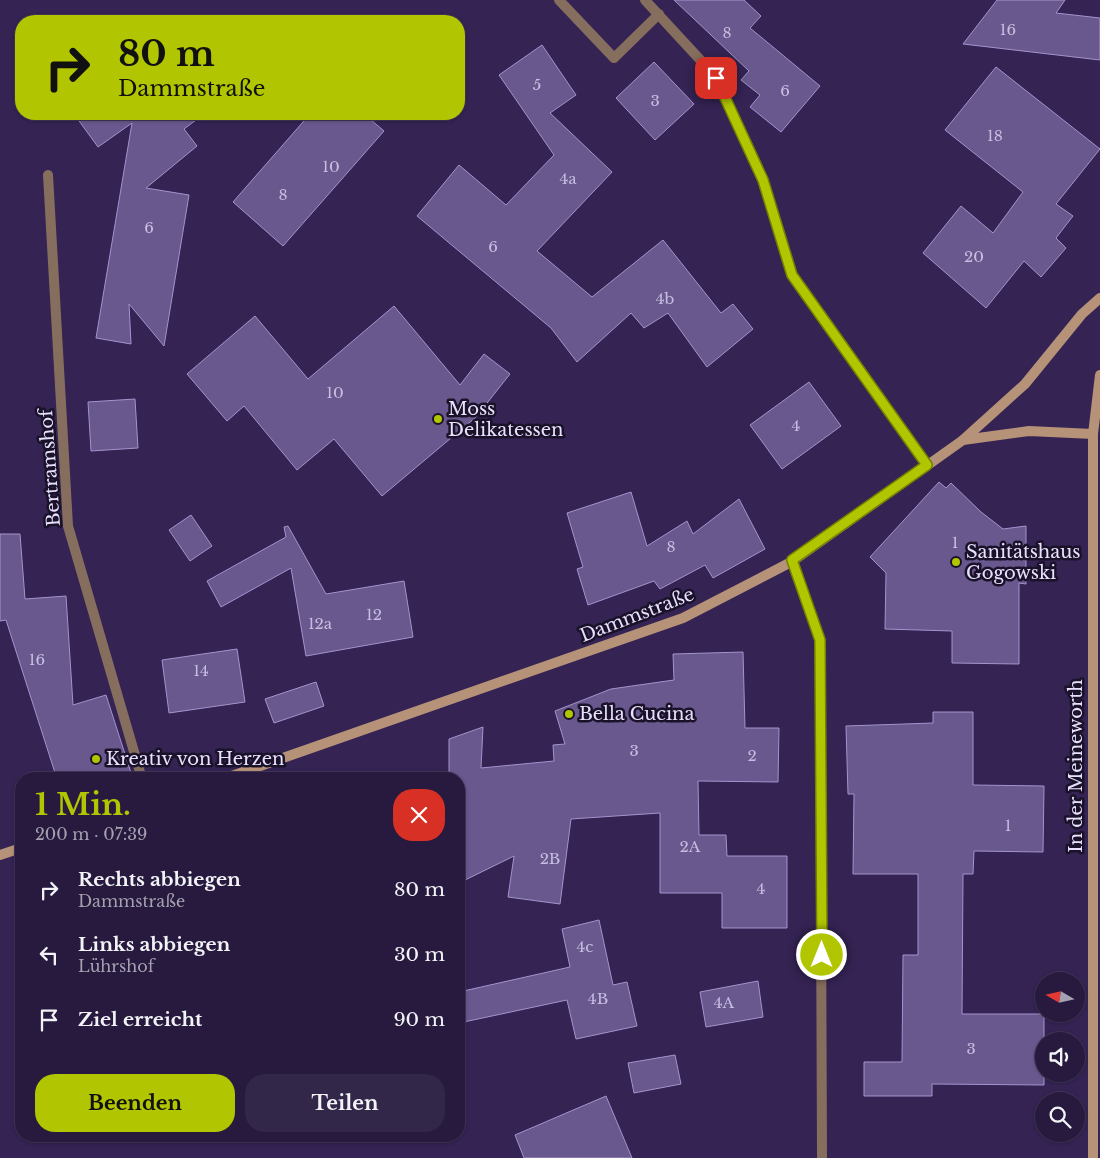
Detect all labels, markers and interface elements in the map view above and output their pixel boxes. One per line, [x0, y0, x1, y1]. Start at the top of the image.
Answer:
house number: 16 [1000, 20, 1016, 39]
house number: 8 [722, 23, 732, 42]
text: 80 m [118, 32, 215, 75]
icon: right [35, 35, 100, 100]
pin [695, 57, 737, 99]
icon: arrive [702, 64, 730, 92]
text: Dammstraße [118, 75, 265, 102]
house number: 5 [533, 75, 541, 94]
house number: 6 [780, 81, 790, 100]
house number: 3 [650, 91, 660, 110]
house number: 18 [987, 126, 1003, 145]
house number: 10 [322, 157, 340, 176]
house number: 4a [559, 169, 577, 188]
house number: 8 [278, 185, 288, 204]
house number: 6 [144, 218, 154, 237]
house number: 6 [488, 237, 498, 256]
house number: 20 [964, 247, 984, 266]
house number: 4b [656, 289, 674, 308]
house number: 10 [326, 383, 344, 402]
place label: Moss Delikatessen [448, 398, 563, 441]
street label: Bertramshof [35, 406, 65, 527]
marker: Moss Delikatessen [432, 413, 444, 425]
house number: 4 [792, 416, 800, 435]
house number: 1 [952, 533, 958, 552]
house number: 8 [666, 537, 676, 556]
place label: Sanitätshaus Gogowski [966, 541, 1080, 584]
marker: Sanitätshaus Gogowski [950, 556, 962, 568]
street label: Dammstraße [577, 583, 697, 647]
house number: 12 [366, 605, 382, 624]
house number: 12a [308, 614, 333, 633]
house number: 16 [29, 650, 45, 669]
house number: 14 [193, 661, 209, 680]
street label: In der Meineworth [1065, 679, 1087, 853]
place label: Bella Cucina [579, 703, 694, 725]
marker: Bella Cucina [563, 708, 575, 720]
house number: 3 [629, 741, 639, 760]
house number: 2 [747, 746, 757, 765]
place label: Kreativ von Herzen [106, 748, 284, 770]
marker: Kreativ von Herzen [90, 753, 102, 765]
text: 1 Min. [35, 786, 131, 823]
button: close [393, 789, 445, 841]
house number: 1 [1005, 816, 1011, 835]
text: 200 m · 07:39 [35, 824, 147, 844]
house number: 2A [680, 837, 701, 856]
house number: 2B [540, 849, 560, 868]
text: Rechts abbiegen [78, 868, 241, 891]
icon: right [35, 876, 63, 904]
text: 80 m [394, 878, 445, 901]
house number: 4 [757, 879, 765, 898]
text: Dammstraße [78, 891, 185, 911]
position arrow [795, 928, 847, 980]
text: Links abbiegen [78, 933, 230, 956]
house number: 4c [577, 937, 593, 956]
icon: left [35, 941, 63, 969]
text: 30 m [394, 943, 445, 966]
text: Lührshof [78, 956, 154, 976]
north arrow [1035, 972, 1085, 1022]
map controls [1035, 972, 1085, 1142]
house number: 4B [588, 989, 608, 1008]
house number: 4A [714, 993, 735, 1012]
icon: arrive [35, 1006, 63, 1034]
text: Ziel erreicht [78, 1008, 202, 1031]
text: 90 m [393, 1008, 445, 1031]
button: sound [1035, 1032, 1085, 1082]
house number: 3 [966, 1039, 976, 1058]
button: Beenden [35, 1074, 235, 1132]
button: Teilen [245, 1074, 445, 1132]
button: search [1035, 1092, 1085, 1142]

